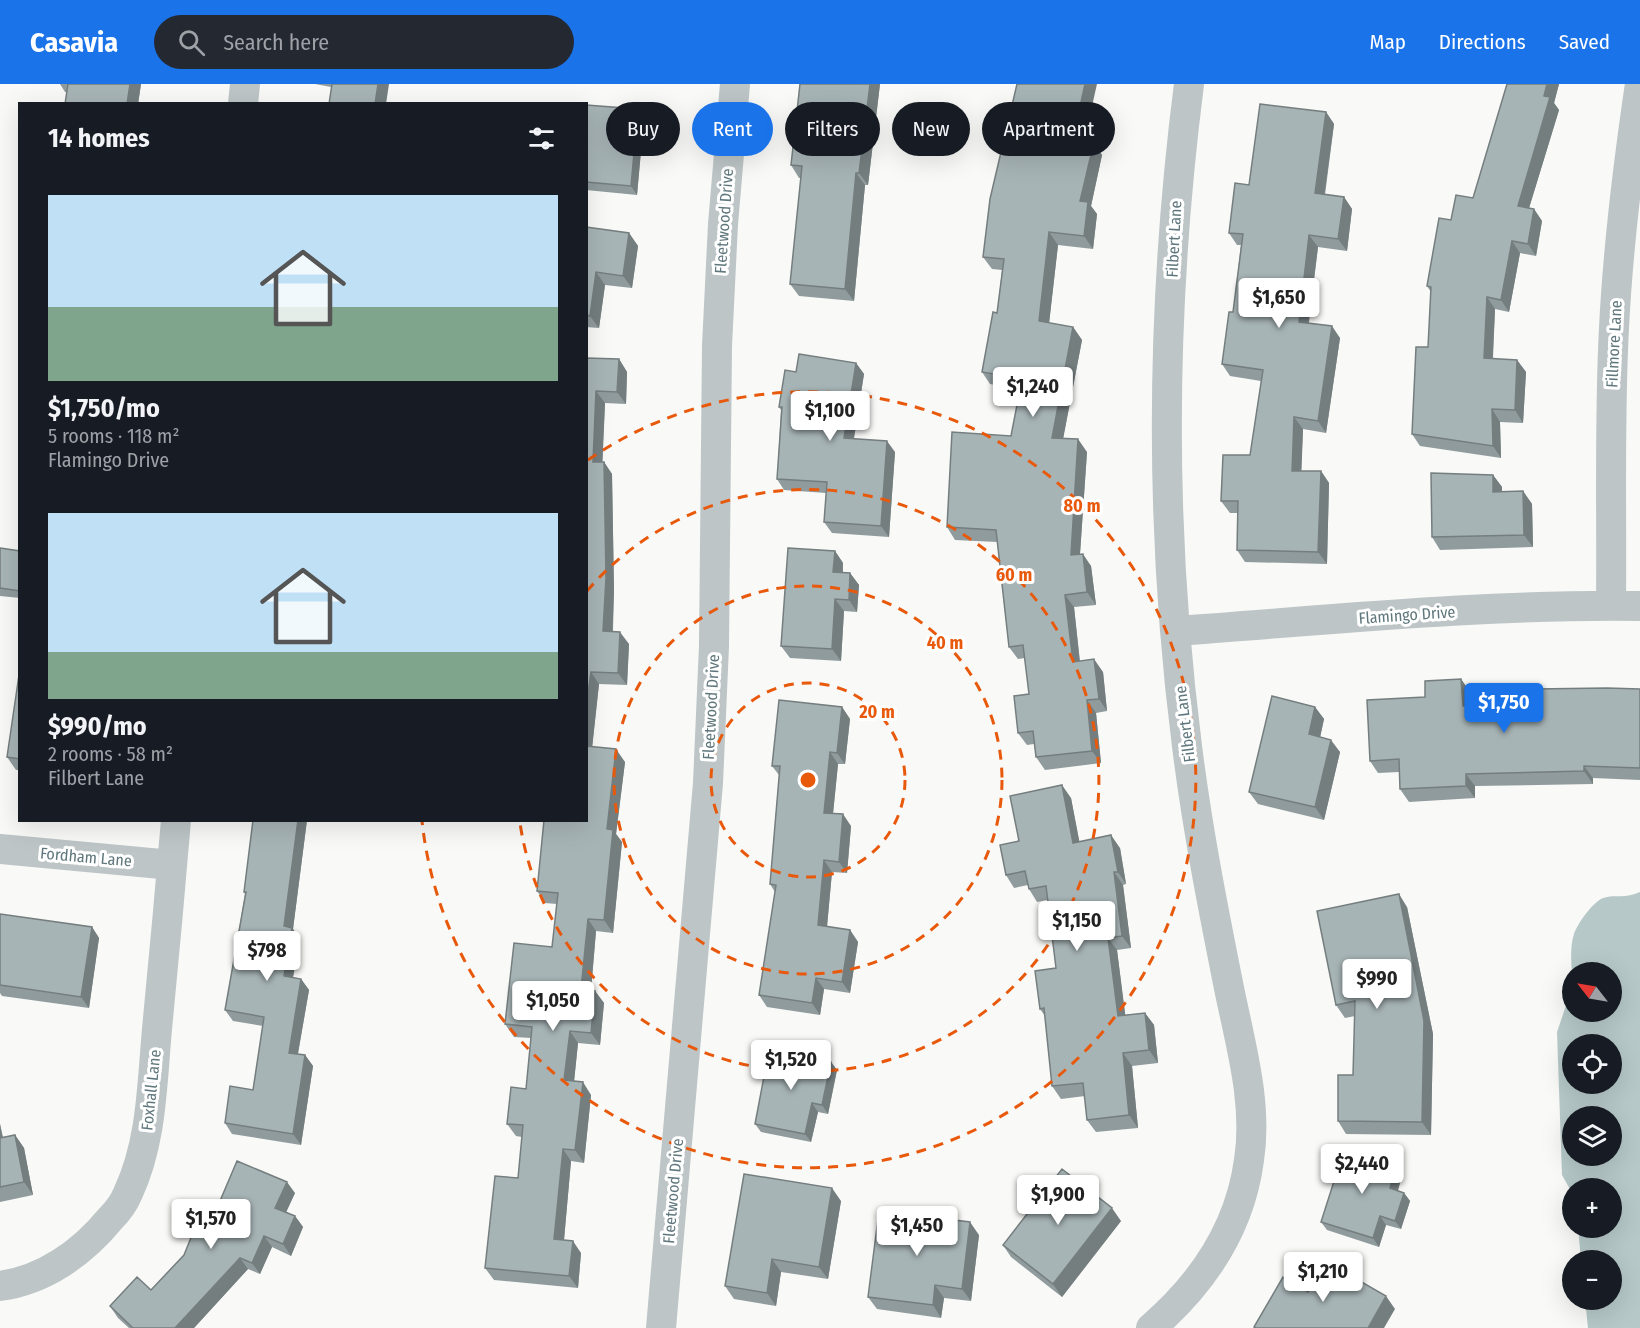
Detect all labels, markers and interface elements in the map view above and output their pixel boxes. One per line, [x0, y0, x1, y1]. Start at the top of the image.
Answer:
search box [154, 15, 574, 69]
text: Casavia [30, 26, 118, 59]
icon: search [175, 26, 208, 59]
text: Search here [223, 29, 329, 56]
text: Map [1369, 29, 1406, 55]
text: Directions [1439, 29, 1526, 55]
text: Saved [1559, 29, 1610, 55]
chip: Buy [606, 102, 680, 156]
chip: Rent [692, 102, 773, 156]
chip: Filters [785, 102, 880, 156]
chip: New [892, 102, 970, 156]
chip: Apartment [982, 102, 1115, 156]
icon: filters [525, 122, 558, 155]
text: 14 homes [48, 123, 150, 154]
street label: Fleetwood Drive [711, 168, 737, 274]
street label: Filbert Lane [1163, 200, 1186, 278]
icon: home [249, 234, 357, 342]
pin: $1,650 [1230, 278, 1328, 329]
text: $1,650 [1252, 285, 1306, 309]
street label: Fillmore Lane [1602, 300, 1626, 388]
pin: $1,240 [984, 367, 1082, 418]
text: $1,240 [1007, 374, 1059, 398]
pin: $1,100 [781, 391, 879, 442]
text: $1,750/mo [48, 393, 160, 424]
text: $1,100 [805, 398, 855, 422]
text: 5 rooms · 118 m² [48, 424, 179, 448]
text: Flamingo Drive [48, 448, 169, 472]
text: 80 m [1064, 495, 1100, 517]
icon: home [249, 552, 357, 660]
text: 60 m [996, 564, 1032, 586]
street label: Flamingo Drive [1358, 602, 1456, 628]
text: 40 m [927, 632, 963, 654]
street label: Fleetwood Drive [699, 654, 723, 760]
pin: $1,750 [1455, 683, 1553, 734]
street label: Filbert Lane [1171, 685, 1199, 763]
text: $1,750 [1478, 690, 1530, 714]
text: 20 m [858, 701, 895, 723]
text: $990/mo [48, 711, 147, 742]
text: 2 rooms · 58 m² [48, 742, 173, 766]
text: Filbert Lane [48, 766, 144, 790]
centre of rings [798, 770, 818, 790]
street label: Fordham Lane [39, 844, 133, 870]
pin: $1,150 [1028, 901, 1126, 952]
text: $1,150 [1052, 908, 1102, 932]
pin: $798 [231, 931, 303, 982]
text: $798 [248, 938, 286, 962]
pin: $990 [1341, 959, 1413, 1010]
north arrow [1562, 962, 1622, 1022]
map controls [1562, 962, 1622, 1310]
text: $990 [1356, 966, 1398, 990]
pin: $1,050 [504, 981, 602, 1032]
text: $1,050 [526, 988, 580, 1012]
button: locate [1562, 1034, 1622, 1094]
pin: $1,520 [742, 1040, 840, 1091]
text: $1,520 [765, 1047, 817, 1071]
street label: Foxhall Lane [137, 1049, 165, 1131]
button: layers [1562, 1106, 1622, 1166]
street label: Fleetwood Drive [659, 1138, 687, 1244]
pin: $2,440 [1313, 1144, 1411, 1195]
text: $2,440 [1335, 1151, 1389, 1175]
pin: $1,900 [1009, 1175, 1107, 1226]
button: + [1562, 1178, 1622, 1238]
text: $1,900 [1031, 1182, 1085, 1206]
pin: $1,570 [162, 1199, 260, 1250]
text: $1,570 [185, 1206, 237, 1230]
pin: $1,450 [868, 1206, 966, 1257]
text: $1,450 [891, 1213, 943, 1237]
button: − [1562, 1250, 1622, 1310]
pin: $1,210 [1274, 1252, 1372, 1303]
text: $1,210 [1298, 1259, 1348, 1283]

